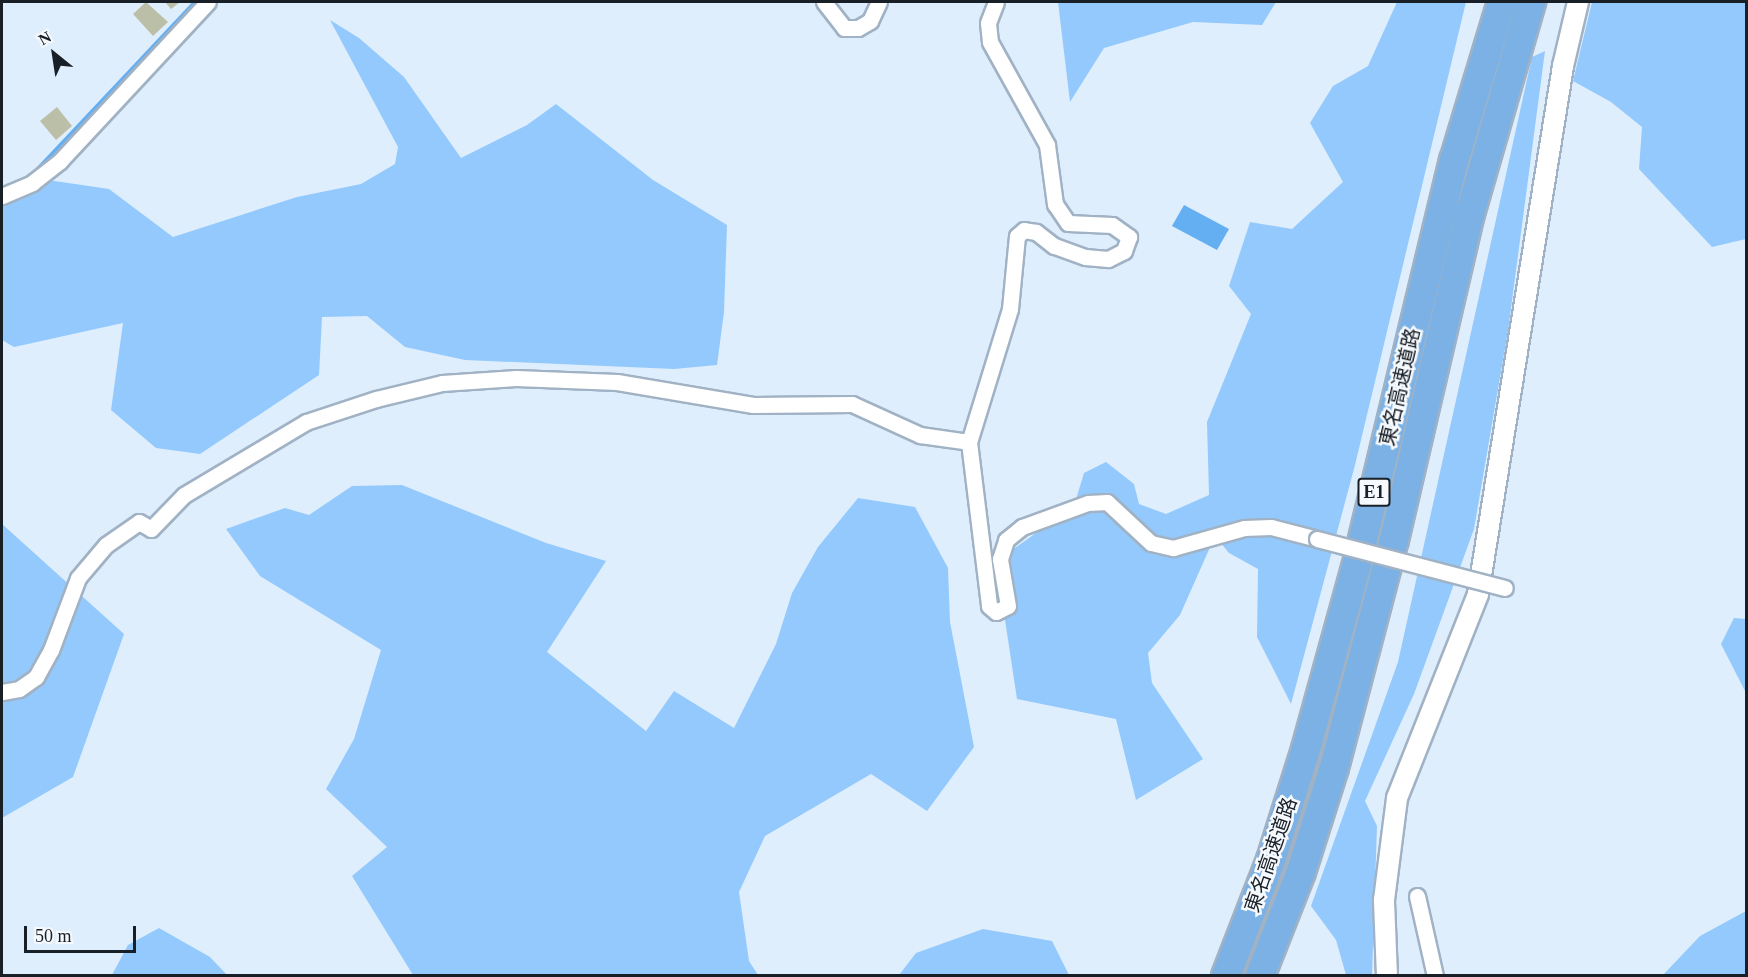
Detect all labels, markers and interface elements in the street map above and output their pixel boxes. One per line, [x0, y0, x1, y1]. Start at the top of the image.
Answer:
north arrow [24, 24, 84, 84]
text: N [35, 28, 54, 48]
street label: 東名高速道路 [1375, 326, 1425, 448]
road number: E1 [1356, 477, 1392, 507]
street label: 東名高速道路 [1240, 794, 1302, 916]
scale bar [27, 914, 140, 952]
text: 50 m [35, 926, 72, 946]

